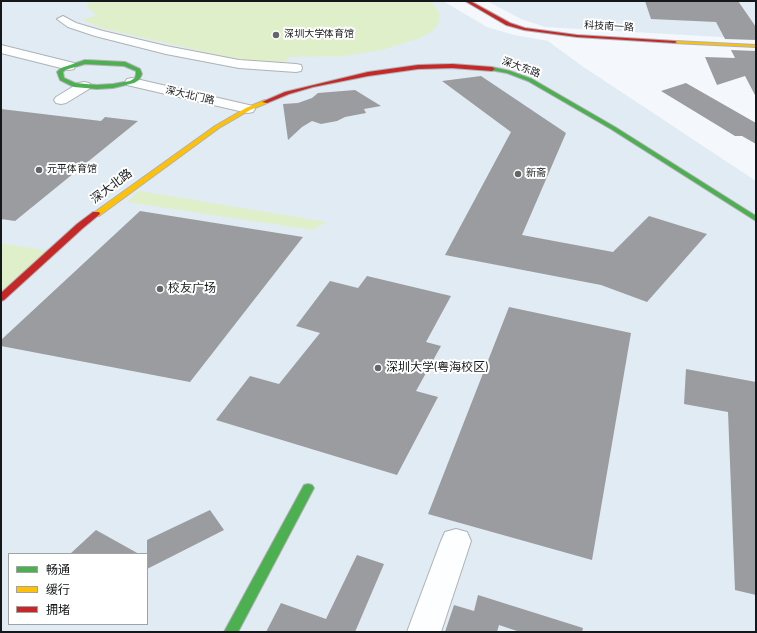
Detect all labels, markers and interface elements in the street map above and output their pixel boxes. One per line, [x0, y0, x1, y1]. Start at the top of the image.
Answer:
street label: 科技南一路 [584, 20, 634, 34]
place label: 深圳大学体育馆 [284, 29, 354, 41]
marker: 深圳大学体育馆 [271, 30, 281, 40]
street label: 深大东路 [500, 56, 542, 80]
street label: 深大北门路 [164, 85, 216, 107]
place label: 元平体育馆 [47, 164, 97, 176]
marker: 元平体育馆 [34, 165, 44, 175]
street label: 深大北路 [88, 167, 136, 207]
place label: 新斋 [526, 168, 546, 180]
marker: 新斋 [513, 169, 523, 179]
place label: 校友广场 [168, 282, 216, 296]
marker: 校友广场 [155, 284, 165, 294]
place label: 深圳大学(粤海校区) [386, 361, 488, 375]
marker: 深圳大学(粤海校区) [373, 363, 383, 373]
legend [8, 553, 148, 625]
text: 畅通 [46, 560, 70, 579]
text: 缓行 [46, 580, 70, 599]
text: 拥堵 [46, 600, 70, 619]

